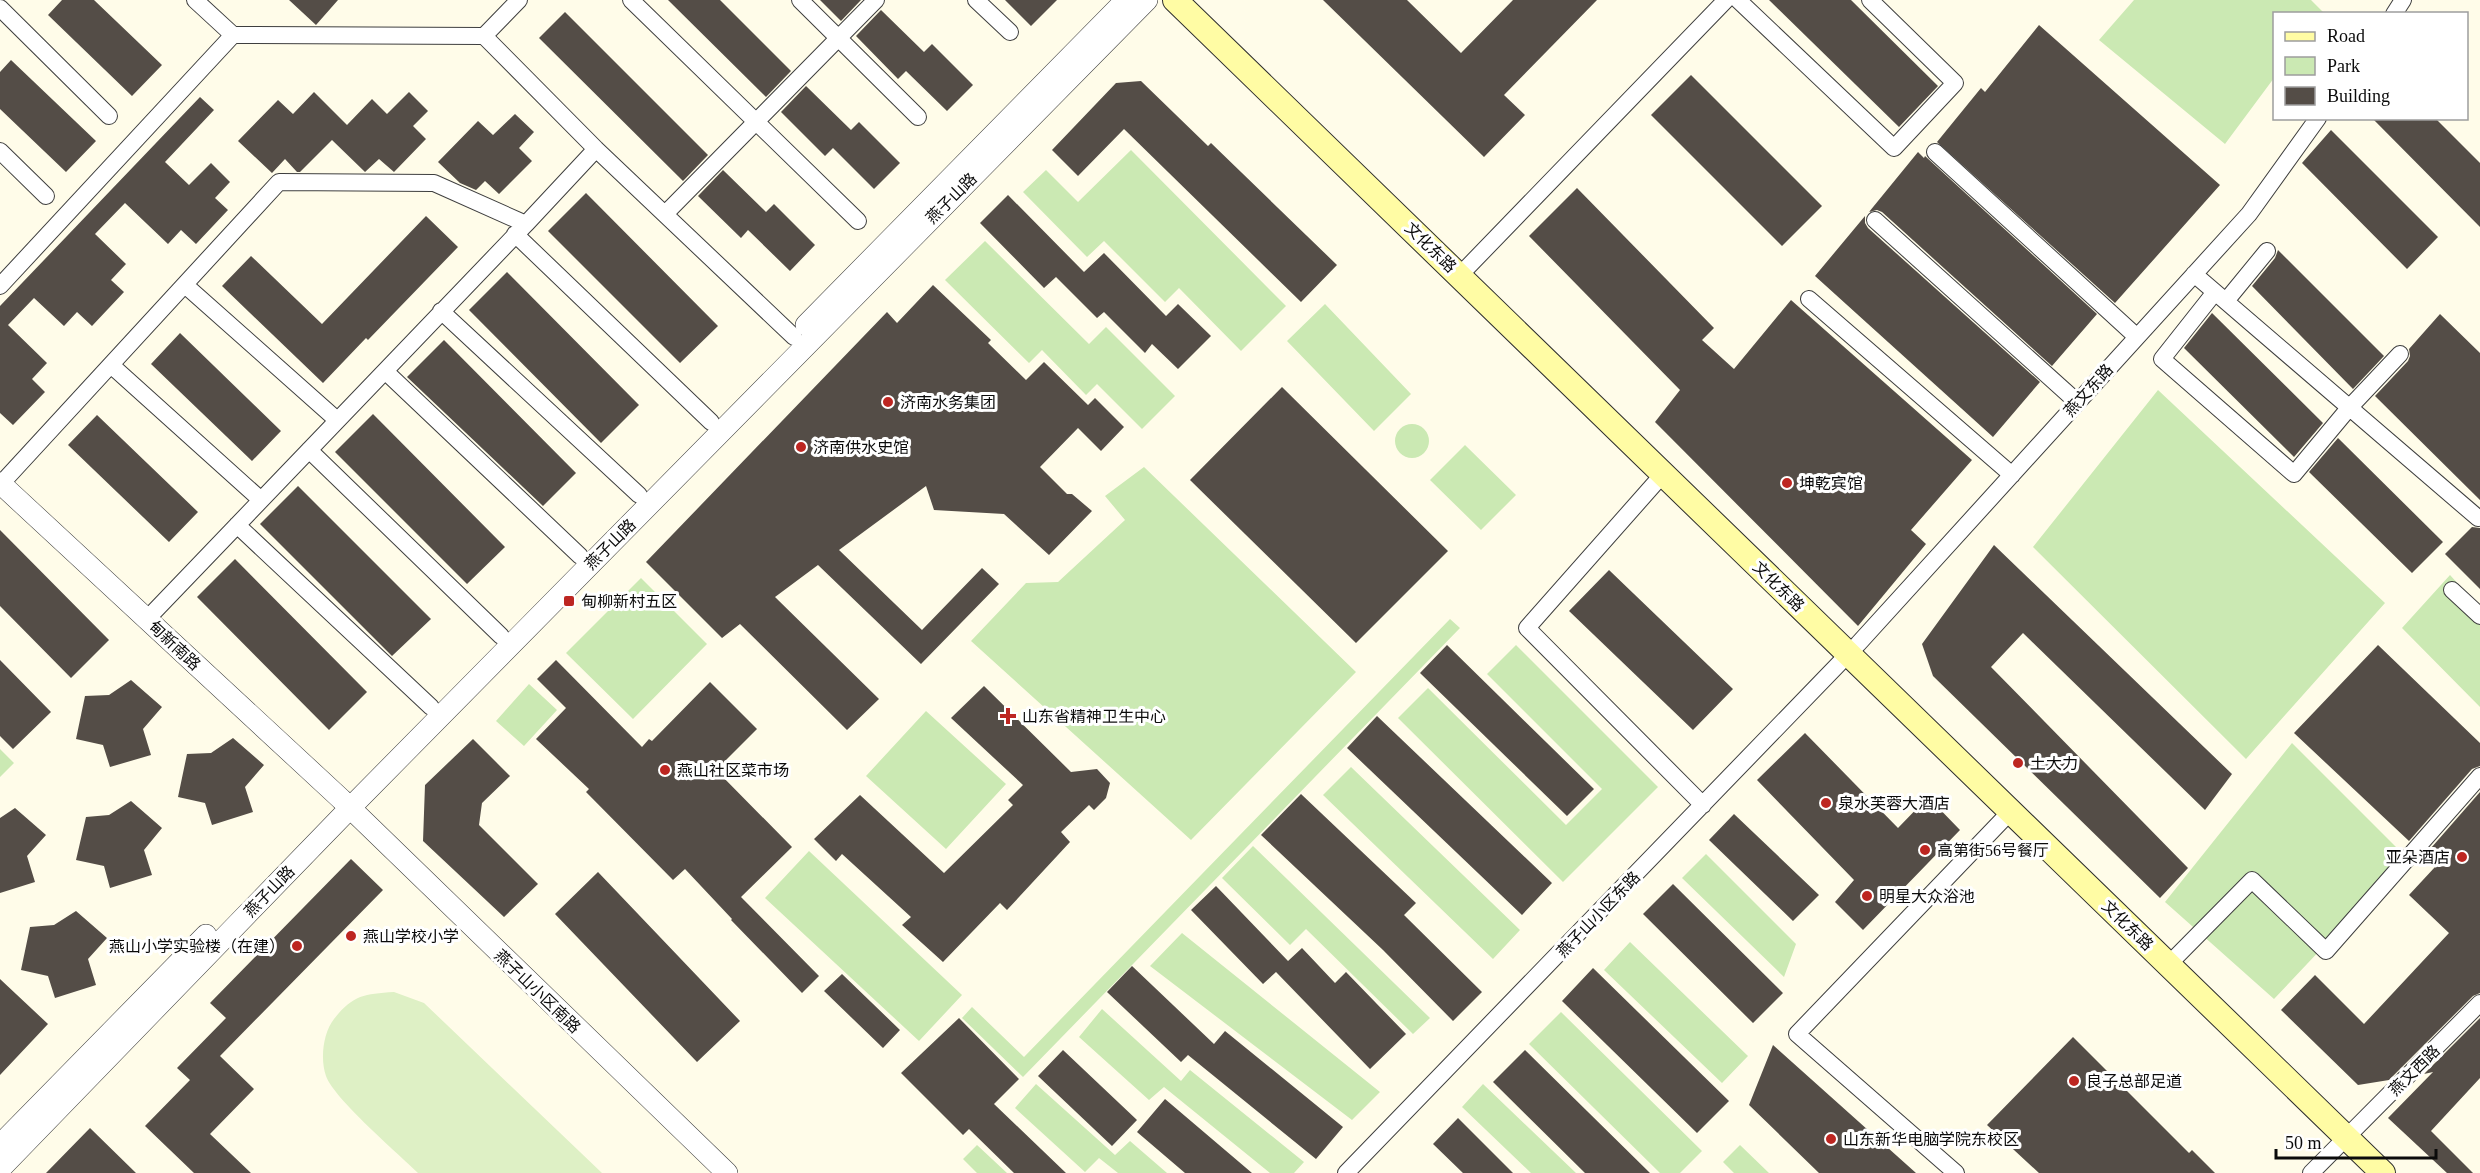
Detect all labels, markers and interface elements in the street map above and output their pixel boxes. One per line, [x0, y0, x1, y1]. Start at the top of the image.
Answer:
legend [2273, 12, 2468, 120]
text: Road [2327, 26, 2365, 46]
text: Park [2327, 56, 2360, 76]
text: Building [2327, 86, 2390, 106]
street label: 燕子山路 [923, 170, 980, 227]
street label: 文化东路 [1402, 219, 1460, 276]
street label: 燕文东路 [2061, 361, 2116, 420]
place label: 济南水务集团 [900, 394, 996, 411]
marker: 济南水务集团 [881, 395, 895, 409]
place label: 济南供水史馆 [813, 439, 909, 456]
marker: 济南供水史馆 [794, 440, 808, 454]
place label: 坤乾宾馆 [1799, 475, 1863, 492]
marker: 坤乾宾馆 [1780, 476, 1794, 490]
street label: 燕子山路 [582, 516, 639, 573]
street label: 文化东路 [1750, 558, 1808, 615]
place label: 甸柳新村五区 [581, 593, 677, 610]
marker: 甸柳新村五区 [562, 594, 576, 608]
street label: 甸新南路 [145, 617, 204, 673]
marker: 山东省精神卫生中心 [999, 707, 1017, 725]
place label: 山东省精神卫生中心 [1022, 708, 1166, 725]
place label: 土大力 [2030, 755, 2078, 772]
marker: 土大力 [2011, 756, 2025, 770]
place label: 燕山社区菜市场 [677, 762, 789, 779]
marker: 燕山社区菜市场 [658, 763, 672, 777]
place label: 泉水芙蓉大酒店 [1838, 795, 1950, 812]
marker: 泉水芙蓉大酒店 [1819, 796, 1833, 810]
place label: 高第街56号餐厅 [1937, 842, 2049, 859]
marker: 高第街56号餐厅 [1918, 843, 1932, 857]
place label: 亚朵酒店 [2386, 849, 2450, 866]
marker: 亚朵酒店 [2455, 850, 2469, 864]
street label: 燕子山路 [241, 862, 298, 920]
street label: 燕子山小区东路 [1553, 868, 1643, 961]
place label: 明星大众浴池 [1879, 888, 1975, 905]
marker: 明星大众浴池 [1860, 889, 1874, 903]
street label: 文化东路 [2099, 897, 2157, 954]
place label: 燕山学校小学 [363, 928, 459, 945]
marker: 燕山学校小学 [344, 929, 358, 943]
place label: 燕山小学实验楼（在建） [109, 938, 285, 955]
marker: 燕山小学实验楼（在建） [290, 939, 304, 953]
street label: 燕子山小区南路 [491, 946, 584, 1036]
street label: 燕文西路 [2386, 1042, 2443, 1099]
place label: 良子总部足道 [2086, 1073, 2182, 1090]
marker: 良子总部足道 [2067, 1074, 2081, 1088]
scale bar [2276, 1122, 2436, 1160]
place label: 山东新华电脑学院东校区 [1843, 1131, 2019, 1148]
marker: 山东新华电脑学院东校区 [1824, 1132, 1838, 1146]
text: 50 m [2285, 1133, 2322, 1153]

